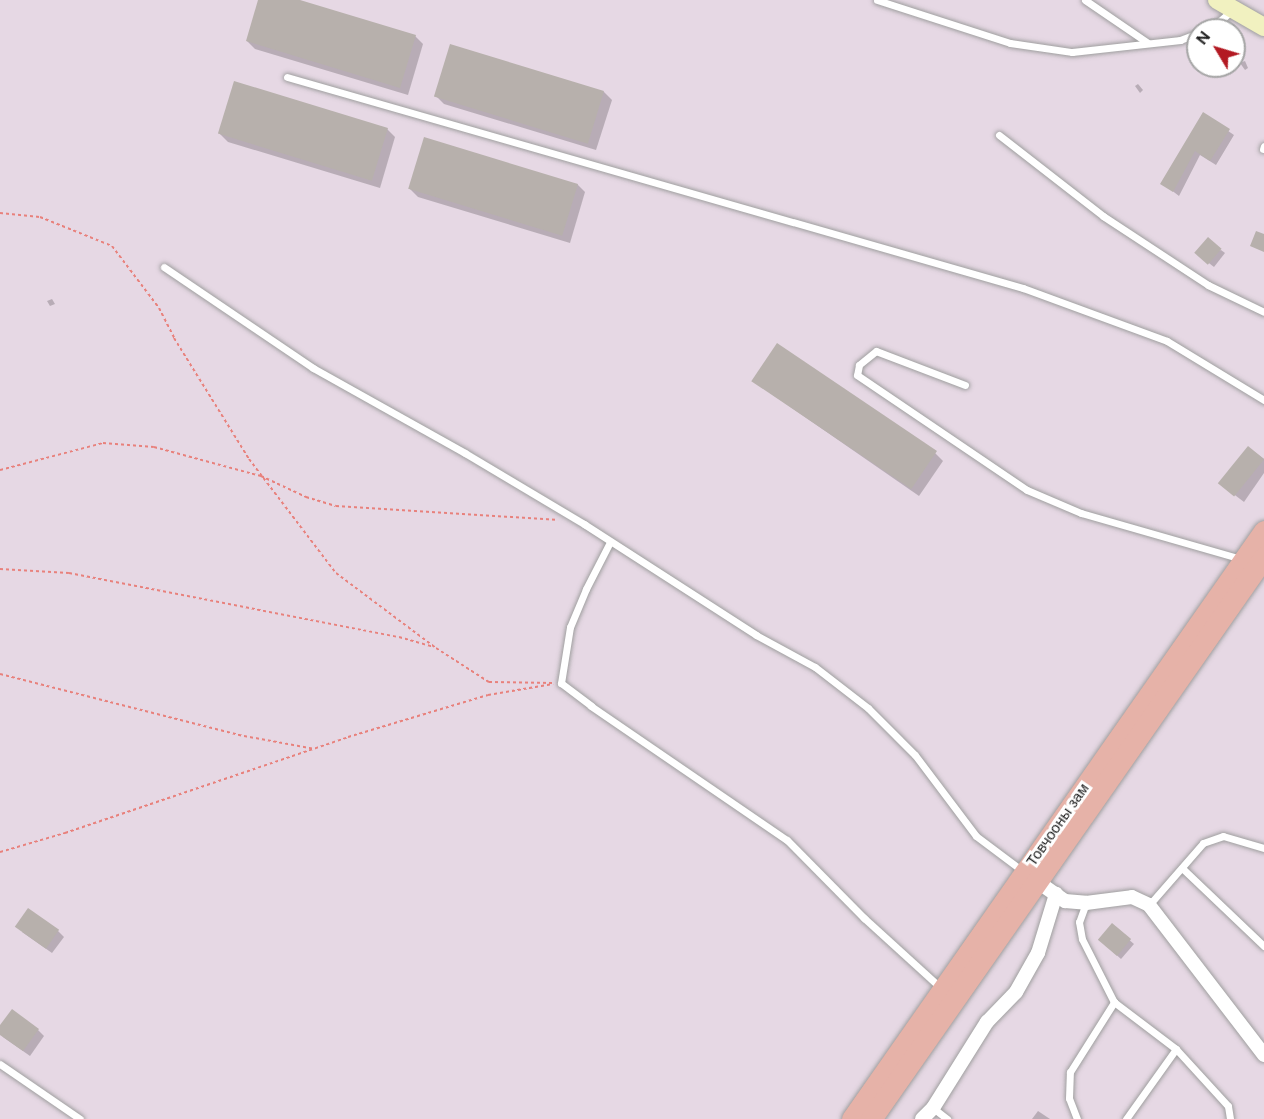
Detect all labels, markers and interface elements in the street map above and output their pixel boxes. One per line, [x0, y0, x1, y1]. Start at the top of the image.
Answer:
north arrow [1186, 18, 1246, 78]
text: N [1191, 27, 1215, 49]
street label: Товчооны зам [1023, 780, 1093, 870]

